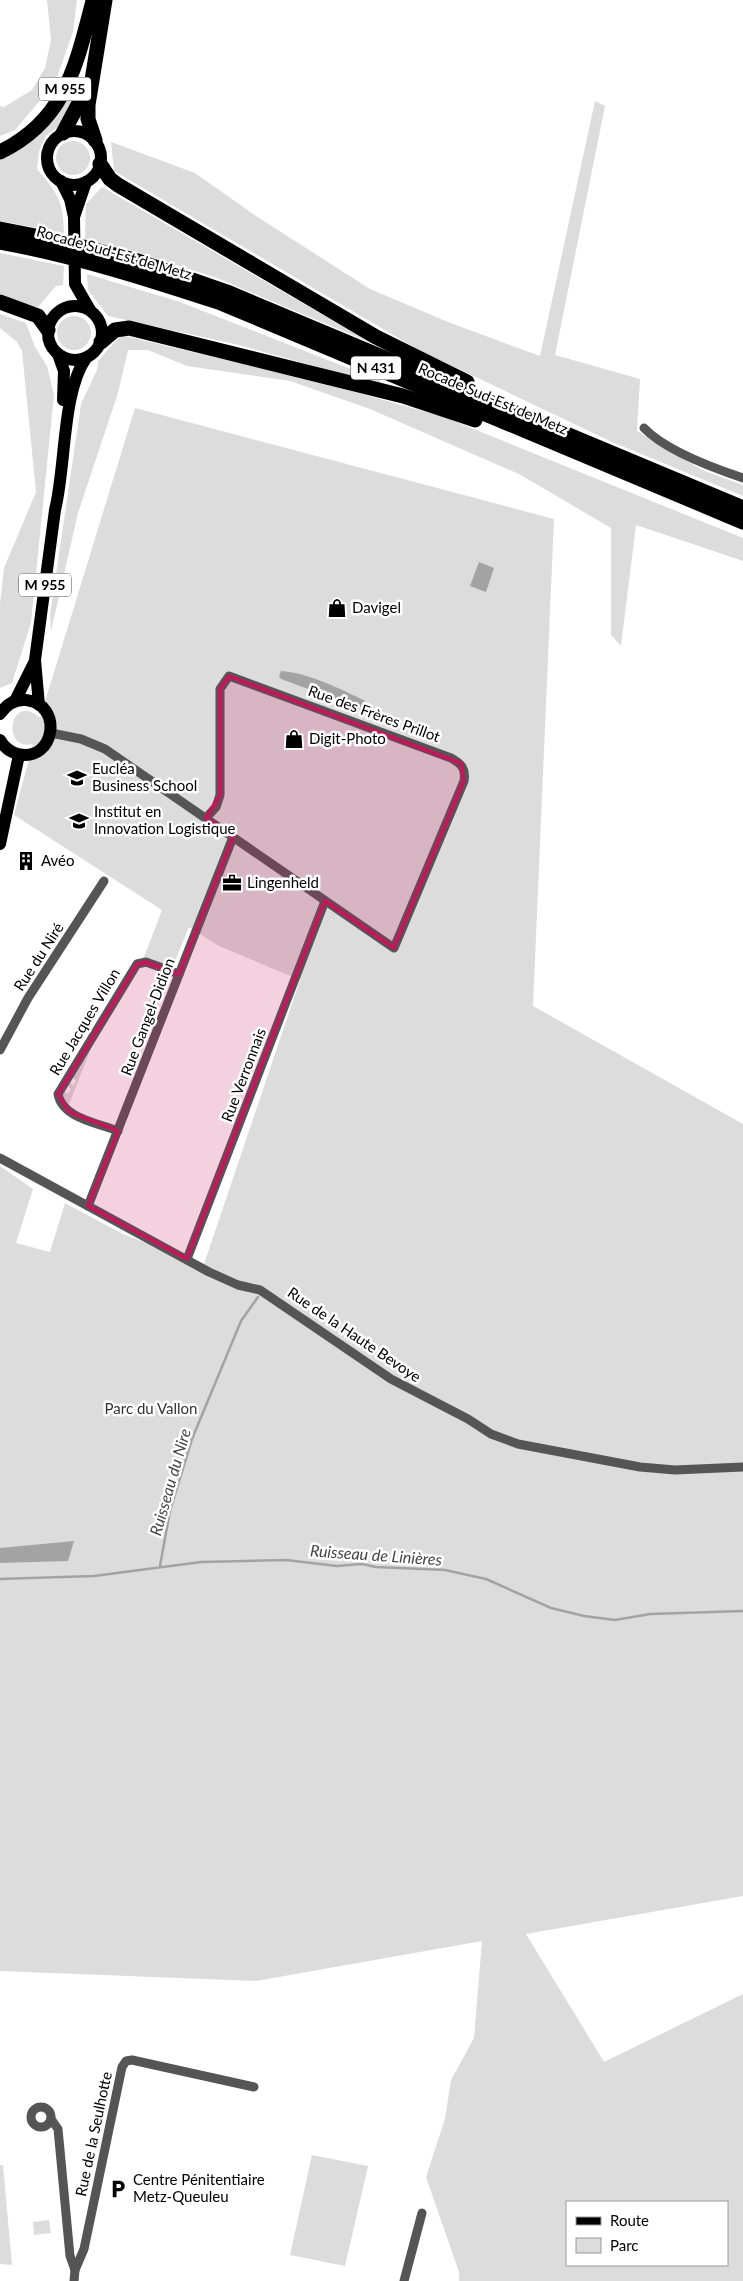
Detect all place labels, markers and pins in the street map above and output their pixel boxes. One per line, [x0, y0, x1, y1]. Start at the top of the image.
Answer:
shop icon: Davigel [326, 597, 348, 619]
place label: Davigel [352, 598, 401, 616]
shop icon: Digit-Photo [283, 728, 305, 750]
place label: Digit-Photo [309, 729, 386, 747]
place label: Eucléa Business School [92, 759, 197, 794]
school or university icon: Eucléa Business School [66, 767, 88, 789]
place label: Institut en Innovation Logistique [94, 802, 236, 837]
school or university icon: Institut en Innovation Logistique [68, 810, 90, 832]
building icon: Avéo [15, 850, 37, 872]
place label: Avéo [41, 851, 75, 869]
office icon: Lingenheld [221, 872, 243, 894]
place label: Lingenheld [247, 873, 319, 891]
place label: Centre Pénitentiaire Metz-Queuleu [133, 2170, 265, 2205]
parking icon: Centre Pénitentiaire Metz-Queuleu [107, 2178, 129, 2200]

